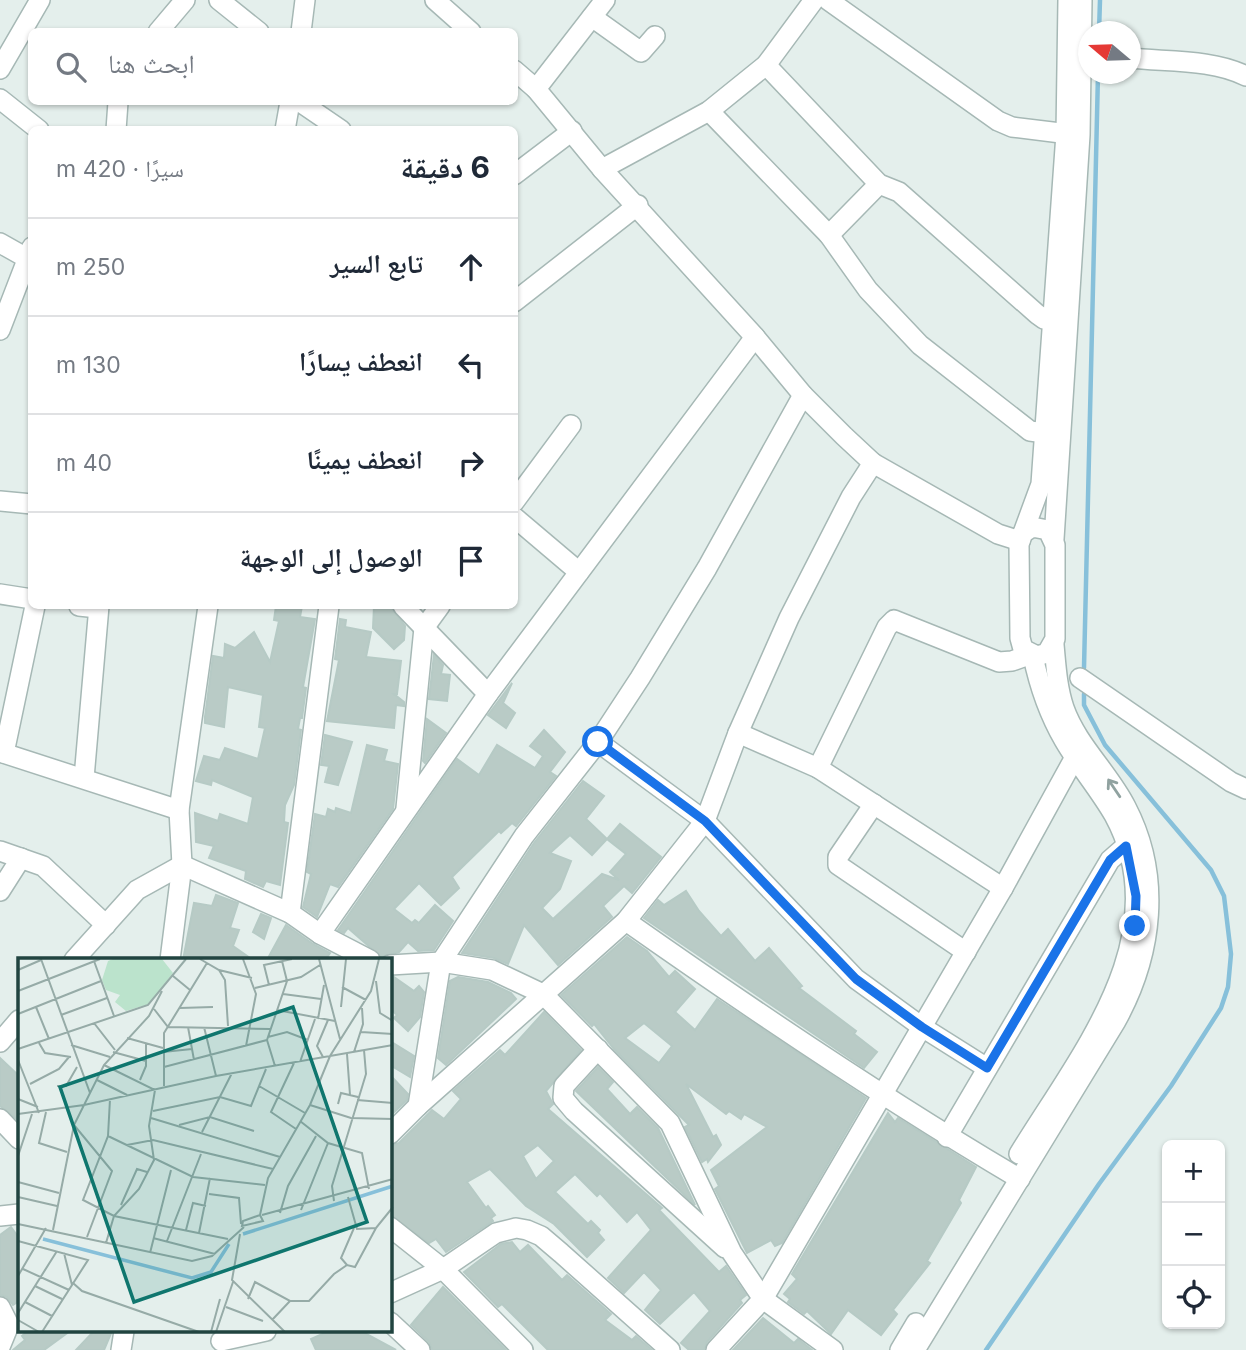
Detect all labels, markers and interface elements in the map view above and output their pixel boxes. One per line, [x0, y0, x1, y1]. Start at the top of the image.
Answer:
north arrow [1078, 21, 1141, 84]
search box [28, 28, 518, 105]
icon: search [52, 48, 90, 86]
text: ابحث هنا [108, 48, 195, 79]
text: 6 دقيقة [400, 149, 490, 185]
text: سيرًا · 420 m [56, 155, 184, 183]
text: تابع السير [330, 248, 423, 279]
icon: ahead [452, 248, 490, 286]
text: 250 m [56, 253, 125, 281]
text: انعطف يسارًا [299, 346, 423, 377]
icon: left [452, 346, 490, 384]
text: 130 m [56, 351, 121, 379]
text: انعطف يمينًا [307, 444, 423, 475]
icon: right [452, 444, 490, 482]
text: 40 m [56, 449, 112, 477]
text: الوصول إلى الوجهة [240, 542, 423, 573]
icon: arrive [452, 542, 490, 580]
route start [582, 726, 613, 757]
one-way arrow [1107, 779, 1121, 799]
route end [1119, 910, 1150, 941]
inset map [18, 958, 392, 1332]
map controls [1162, 1140, 1225, 1329]
button: + [1162, 1140, 1225, 1203]
button: − [1162, 1203, 1225, 1266]
button: locate [1162, 1266, 1225, 1329]

